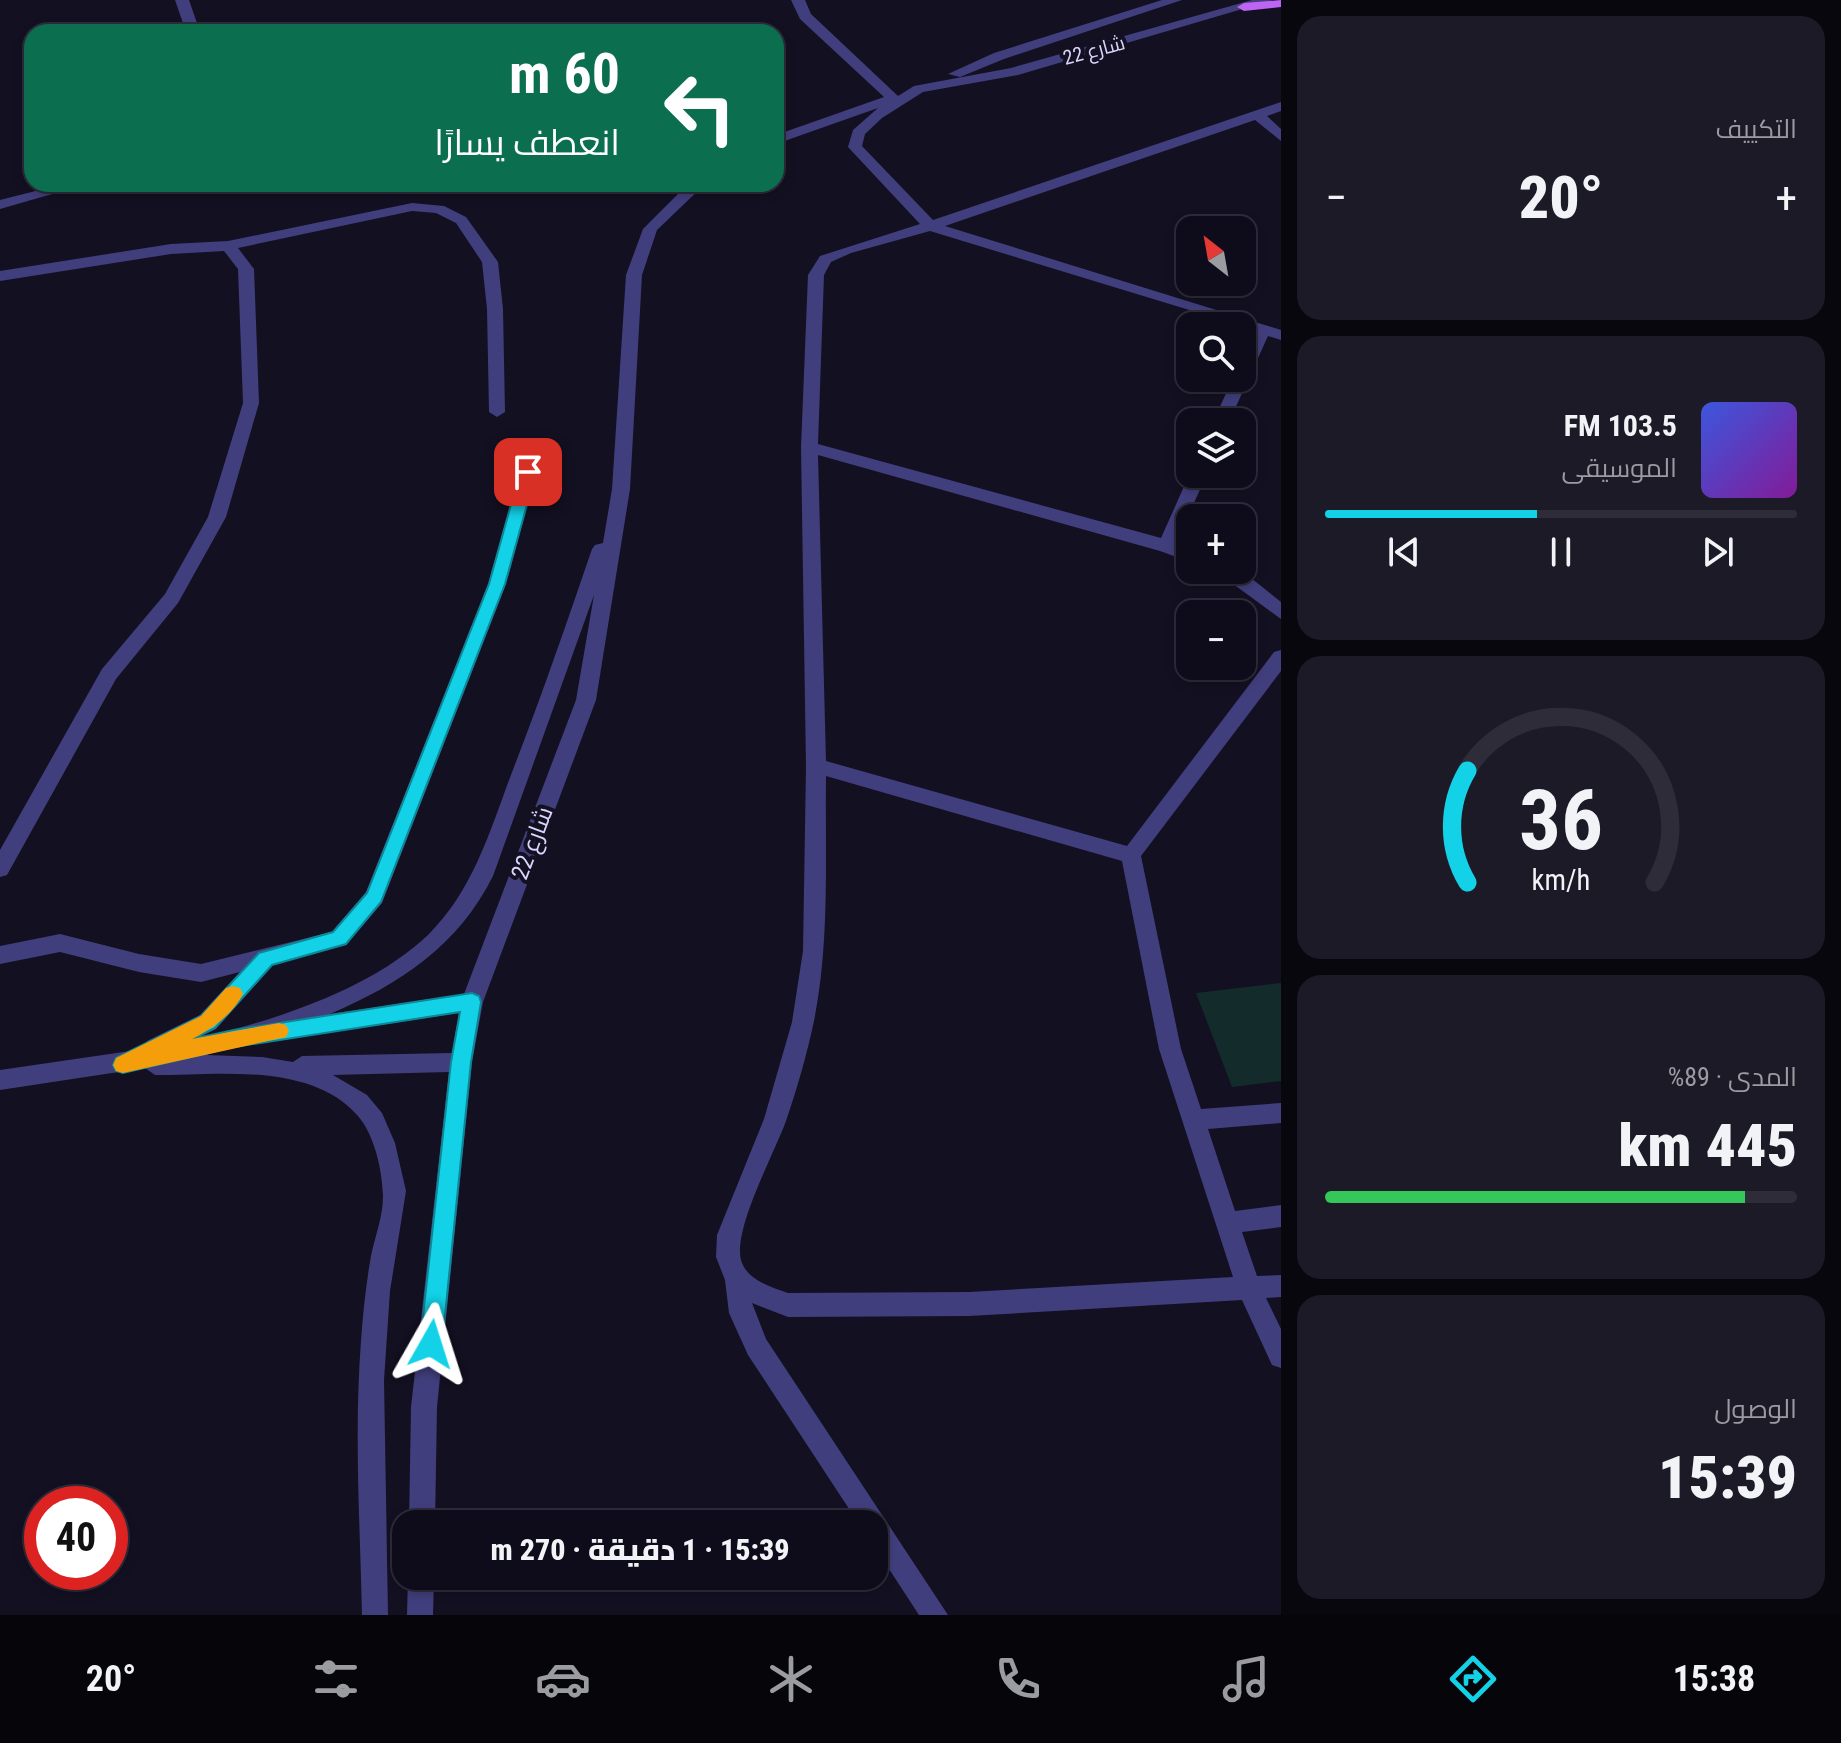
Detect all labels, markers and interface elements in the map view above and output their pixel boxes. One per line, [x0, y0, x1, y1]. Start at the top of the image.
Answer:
street label: شارع 22 [1060, 30, 1128, 72]
text: 60 m [509, 41, 620, 107]
icon: left [648, 56, 752, 160]
text: التكييف [1715, 114, 1797, 144]
text: انعطف يسارًا [434, 122, 620, 164]
text: 20° [1519, 162, 1603, 233]
text: − [1325, 172, 1347, 224]
text: + [1775, 172, 1797, 224]
north arrow [1176, 216, 1256, 296]
map controls [1176, 216, 1256, 680]
button: search [1176, 312, 1256, 392]
button: layers [1176, 408, 1256, 488]
text: 103.5 FM [1564, 408, 1677, 443]
pin [494, 438, 562, 506]
icon: arrive [506, 450, 550, 494]
text: الموسيقى [1562, 453, 1677, 483]
button: + [1176, 504, 1256, 584]
icon: previous [1382, 530, 1426, 574]
icon: pause [1539, 530, 1583, 574]
icon: next [1696, 530, 1740, 574]
button: − [1176, 600, 1256, 680]
text: 36 [1519, 772, 1603, 869]
street label: شارع 22 [505, 803, 561, 884]
text: km/h [1532, 864, 1590, 898]
text: المدى · 89% [1668, 1062, 1797, 1092]
text: 445 km [1618, 1110, 1797, 1181]
position arrow [389, 1302, 473, 1386]
text: الوصول [1714, 1394, 1797, 1424]
text: 15:39 [1658, 1442, 1797, 1513]
speed limit sign: 40 [24, 1486, 128, 1590]
text: 15:39 · 1 دقيقة · 270 m [491, 1532, 789, 1567]
icon: filters [308, 1651, 364, 1707]
icon: car [535, 1651, 591, 1707]
icon: climate [763, 1651, 819, 1707]
icon: phone [990, 1651, 1046, 1707]
icon: music [1218, 1651, 1274, 1707]
icon: directions [1445, 1651, 1501, 1707]
text: 20° [86, 1658, 136, 1700]
text: 15:38 [1673, 1658, 1755, 1700]

